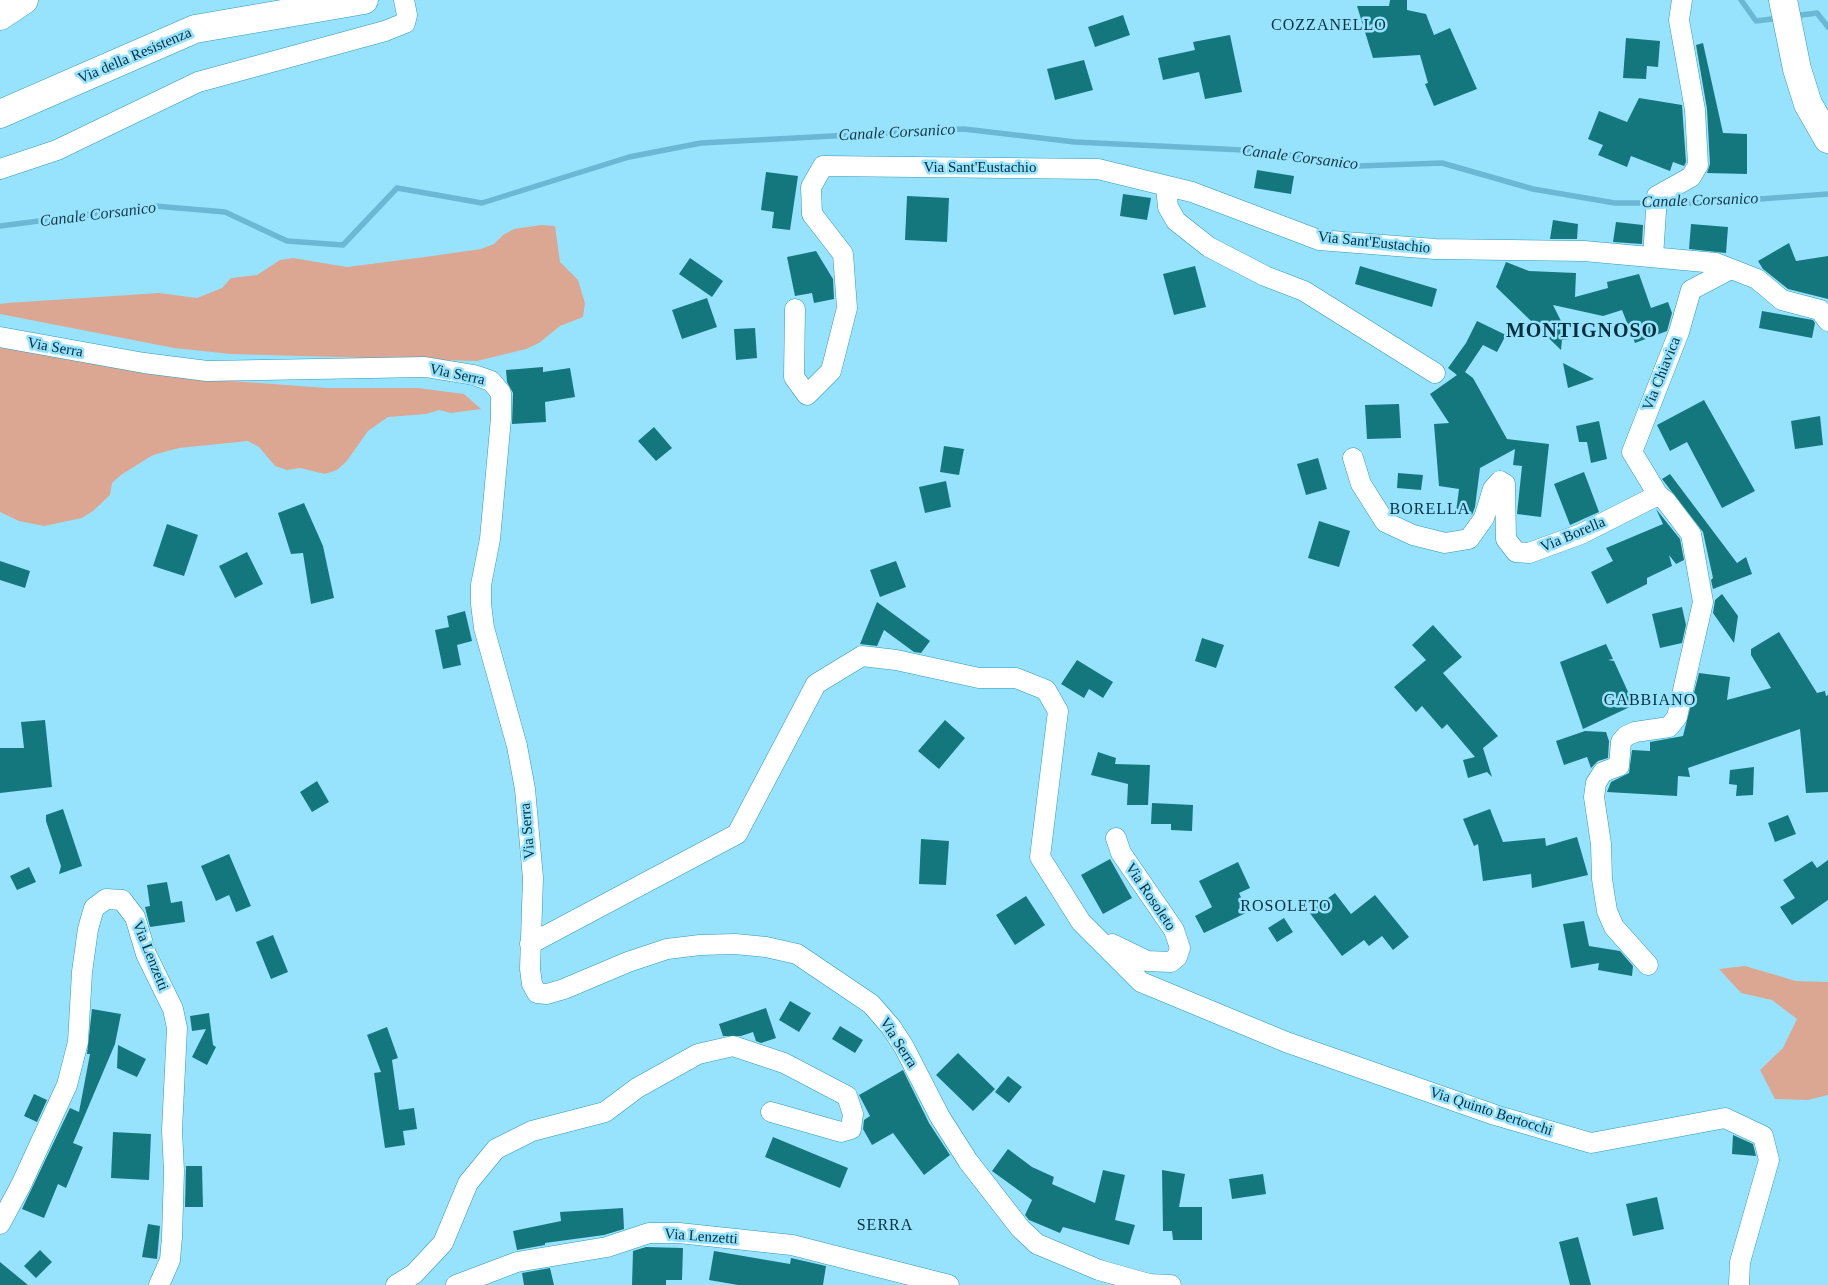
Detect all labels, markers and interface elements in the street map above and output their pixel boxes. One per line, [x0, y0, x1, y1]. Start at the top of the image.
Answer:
district label: COZZANELLO [1270, 16, 1388, 36]
street label: Via della Resistenza [76, 24, 194, 88]
water label: Canale Corsanico [838, 120, 956, 146]
water label: Canale Corsanico [1241, 141, 1359, 175]
street label: Via Sant'Eustachio [923, 159, 1037, 177]
water label: Canale Corsanico [1641, 189, 1759, 213]
water label: Canale Corsanico [39, 198, 157, 232]
street label: Via Sant'Eustachio [1317, 228, 1431, 258]
district label: MONTIGNOSO [1505, 320, 1659, 344]
street label: Via Serra [26, 334, 84, 362]
street label: Via Chiavica [1639, 335, 1685, 413]
street label: Via Serra [428, 360, 486, 390]
district label: BORELLA [1389, 500, 1471, 520]
street label: Via Borella [1538, 513, 1608, 557]
district label: GABBIANO [1603, 691, 1697, 711]
street label: Via Serra [517, 802, 539, 860]
street label: Via Rosoleto [1121, 860, 1179, 934]
district label: ROSOLETO [1239, 897, 1333, 917]
street label: Via Lenzetti [128, 918, 172, 994]
street label: Via Serra [875, 1015, 921, 1071]
street label: Via Quinto Bertocchi [1427, 1084, 1555, 1140]
district label: SERRA [856, 1216, 914, 1236]
street label: Via Lenzetti [664, 1225, 738, 1249]

